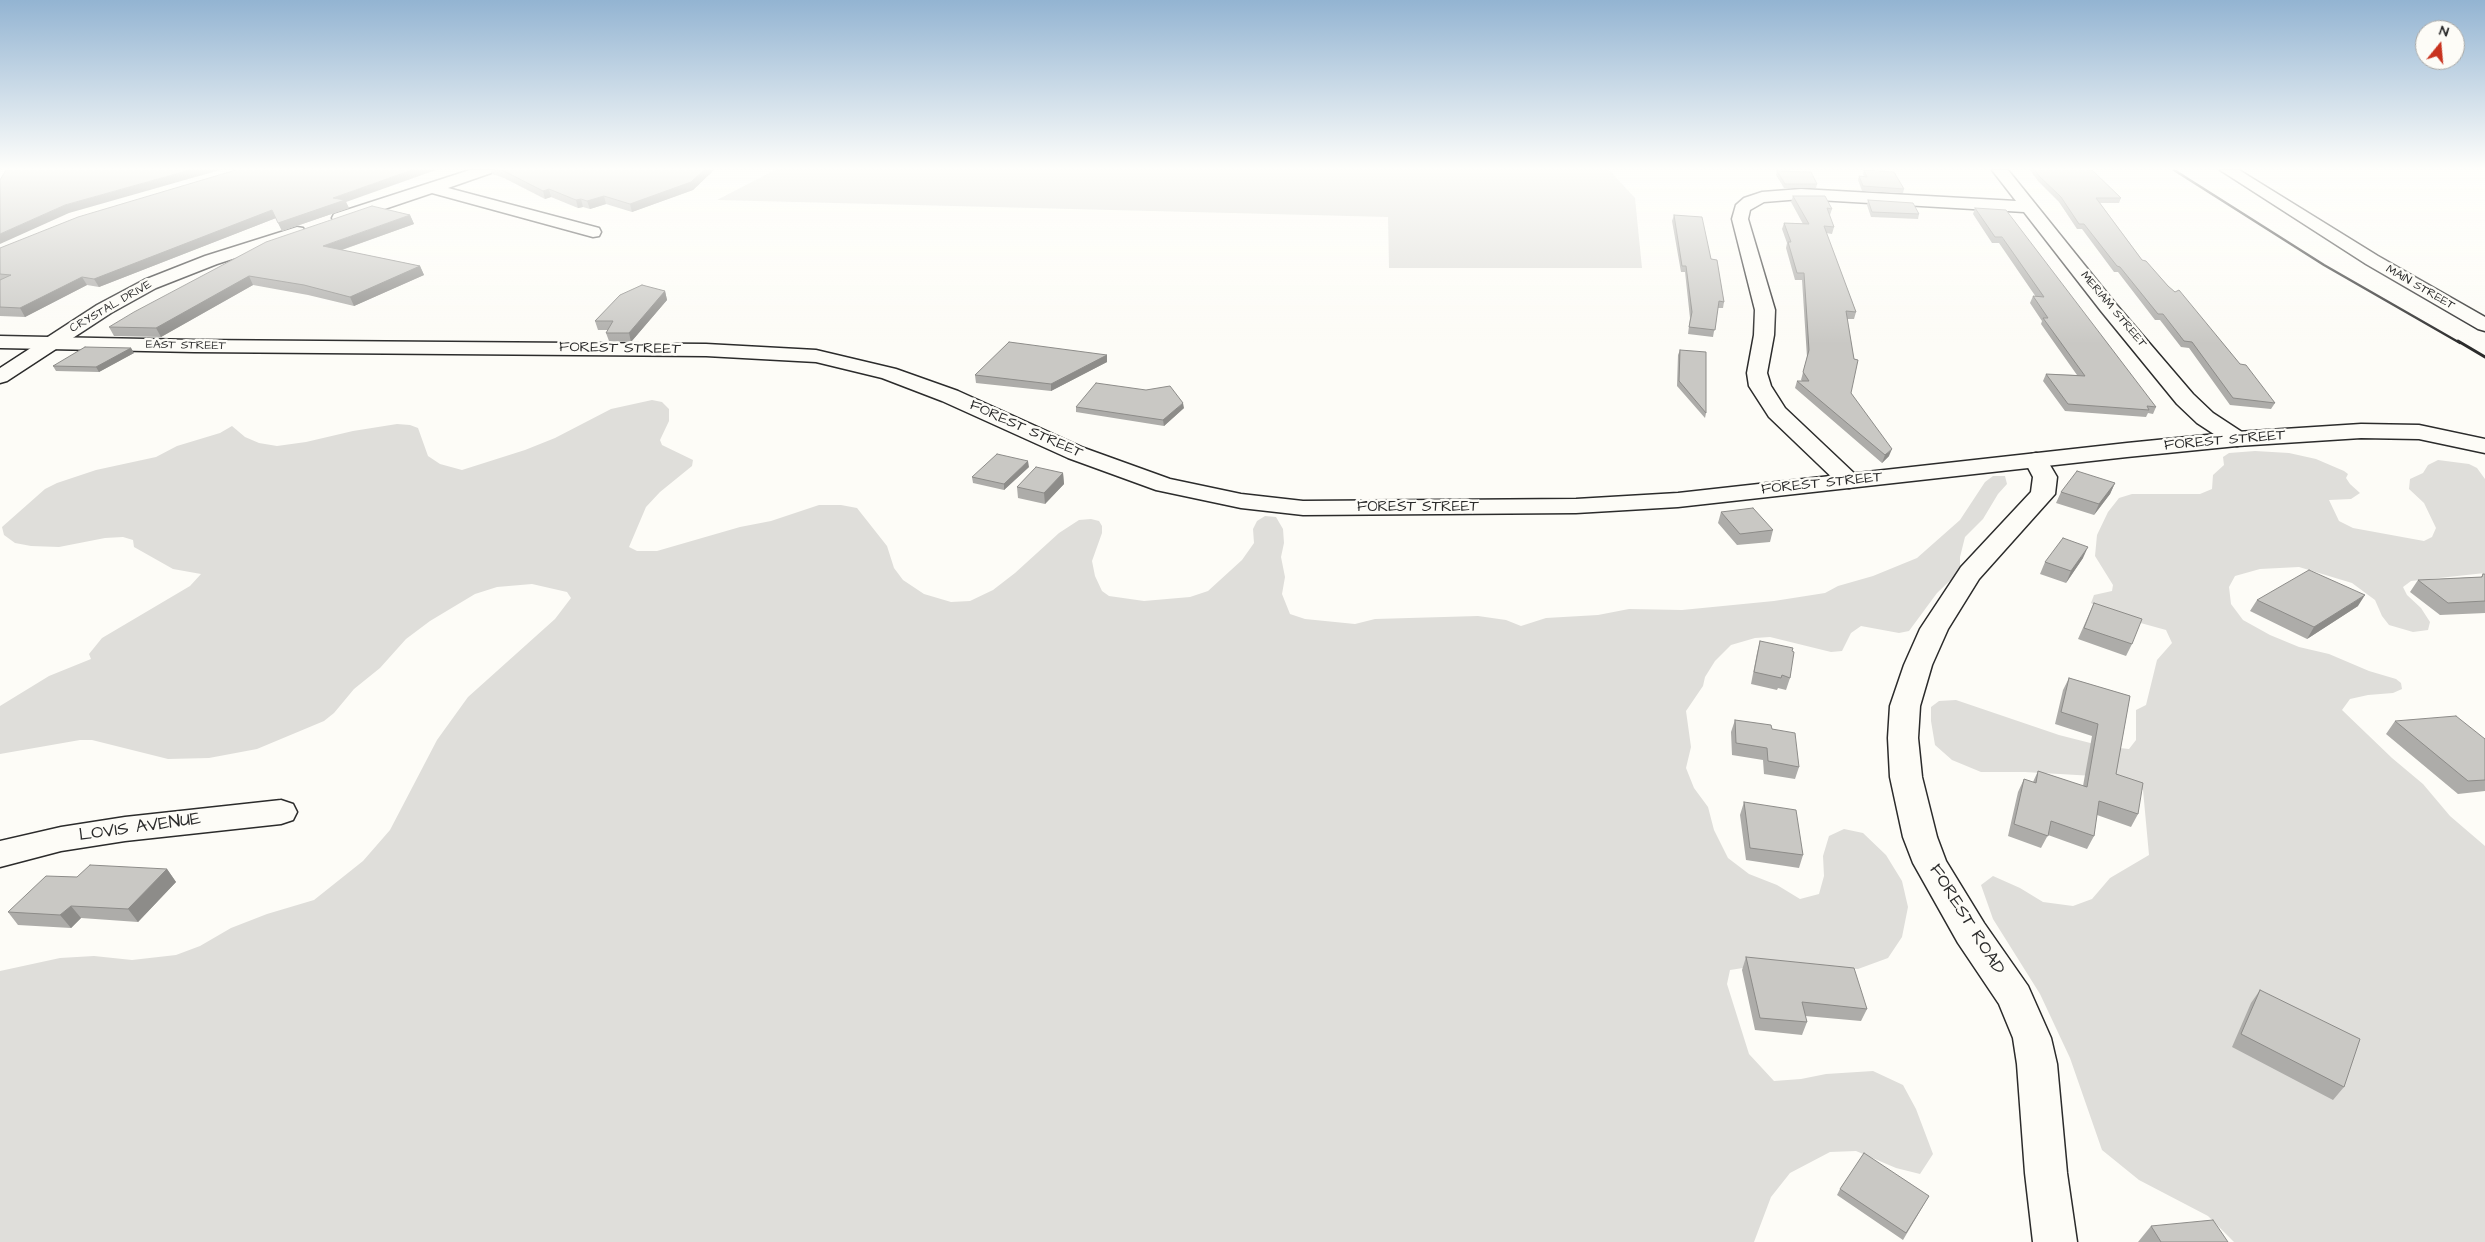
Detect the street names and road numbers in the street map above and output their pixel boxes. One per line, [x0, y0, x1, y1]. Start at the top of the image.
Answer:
street label: MAIN STREET [2383, 262, 2457, 314]
street label: MERIAM STREET [2077, 269, 2149, 351]
street label: CRYSTAL DRIVE [67, 278, 155, 336]
street label: EAST STREET [146, 338, 226, 354]
street label: FOREST STREET [559, 339, 681, 359]
street label: FOREST STREET [967, 397, 1085, 463]
street label: FOREST STREET [2164, 427, 2286, 455]
street label: FOREST STREET [1761, 469, 1883, 499]
street label: FOREST STREET [1357, 499, 1479, 517]
street label: LOVIS AVENUE [78, 809, 202, 847]
street label: FOREST ROAD [1923, 861, 2009, 979]

